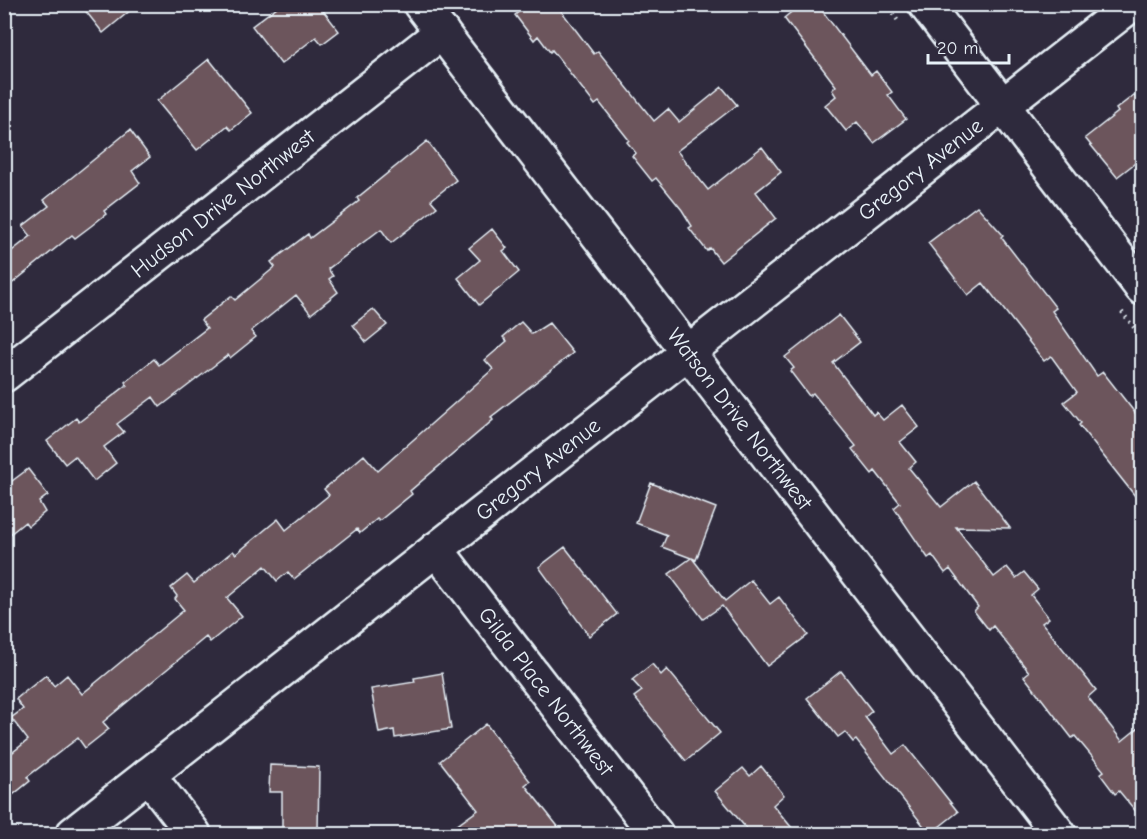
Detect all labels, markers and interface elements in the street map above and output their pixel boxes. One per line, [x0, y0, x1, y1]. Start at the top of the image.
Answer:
scale bar [928, 27, 1009, 65]
text: 20 m [937, 38, 978, 59]
street label: Gregory Avenue [853, 113, 988, 227]
street label: Hudson Drive Northwest [126, 123, 320, 284]
street label: Watson Drive Northwest [662, 323, 818, 516]
street label: Gregory Avenue [471, 412, 606, 526]
street label: Gilda Place Northwest [473, 602, 620, 781]

